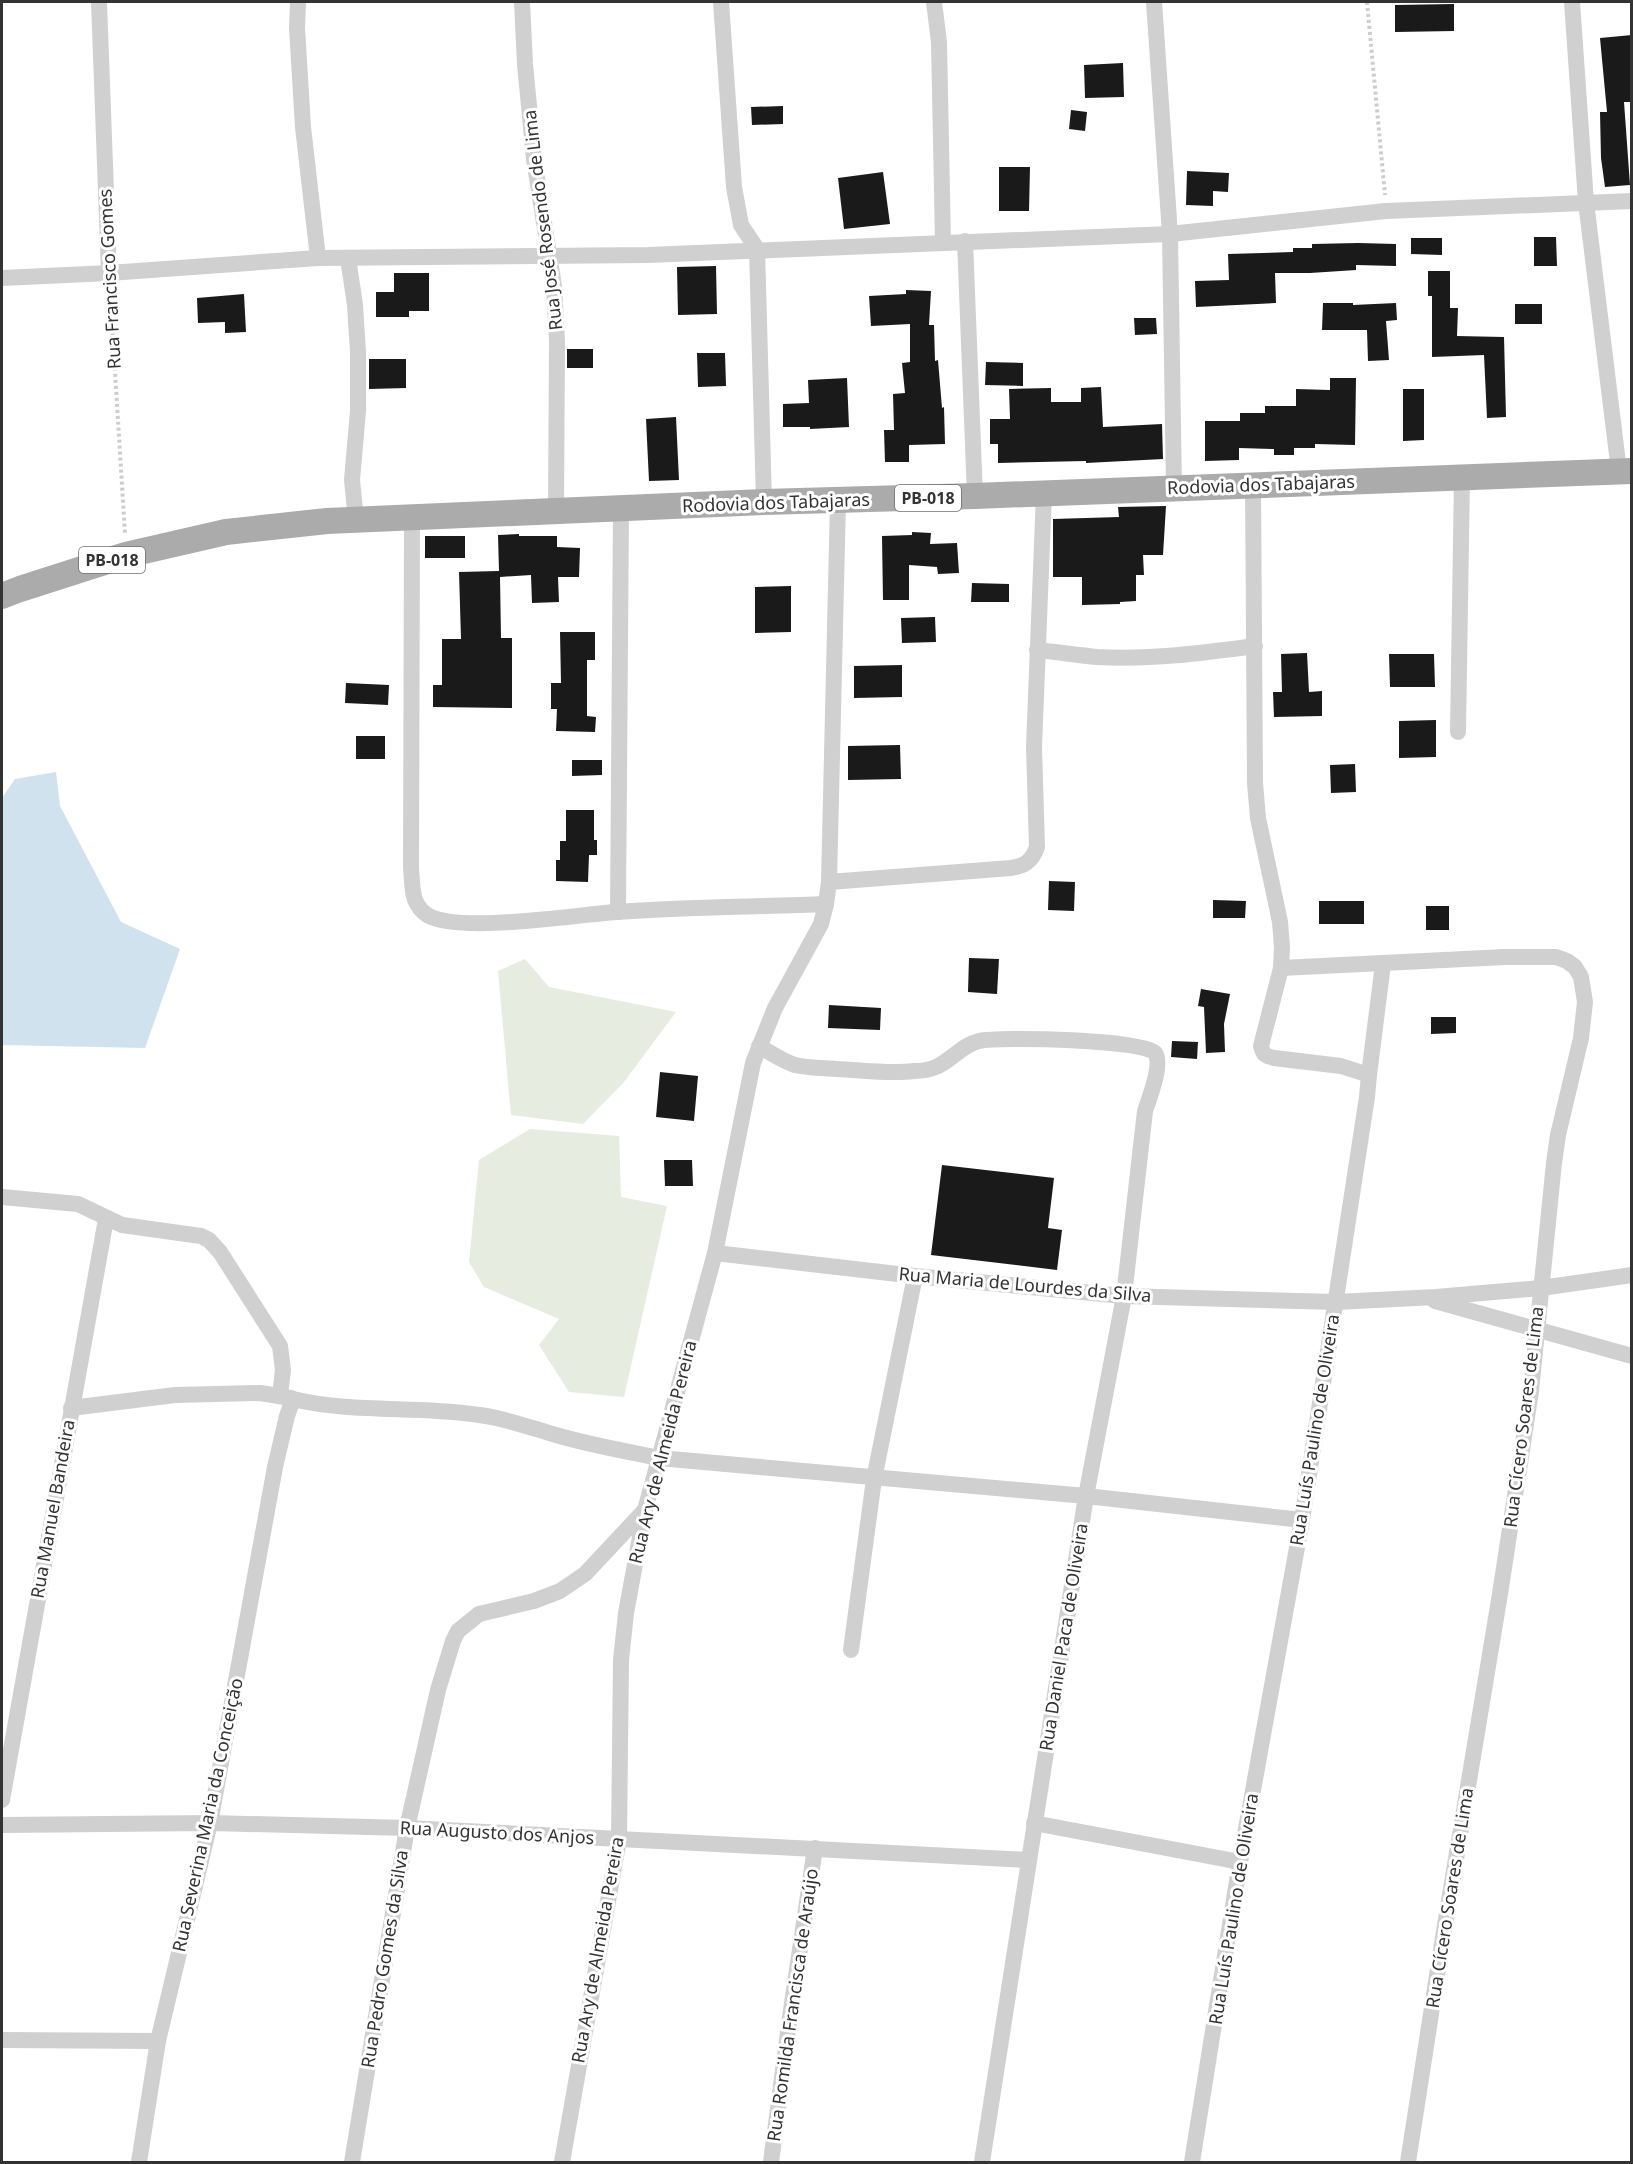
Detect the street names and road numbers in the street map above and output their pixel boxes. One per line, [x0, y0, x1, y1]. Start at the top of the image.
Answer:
street label: Rua José Rosendo de Lima [517, 109, 567, 332]
street label: Rua Francisco Gomes [92, 188, 126, 370]
street label: Rodovia dos Tabajaras [1167, 469, 1355, 499]
road number: PB-018 [895, 485, 961, 511]
street label: Rodovia dos Tabajaras [682, 487, 870, 517]
road number: PB-018 [79, 547, 145, 573]
street label: Rua Maria de Lourdes da Silva [898, 1261, 1152, 1307]
street label: Rua Cícero Soares de Lima [1498, 1305, 1548, 1529]
street label: Rua Luís Paulino de Oliveira [1284, 1312, 1344, 1547]
street label: Rua Ary de Almeida Pereira [623, 1338, 701, 1566]
street label: Rua Manuel Bandeira [24, 1418, 80, 1600]
street label: Rua Daniel Paca de Oliveira [1033, 1521, 1093, 1752]
street label: Rua Severina Maria da Conceição [166, 1676, 248, 1954]
street label: Rua Cícero Soares de Lima [1420, 1786, 1478, 2010]
street label: Rua Luís Paulino de Oliveira [1203, 1791, 1263, 2026]
street label: Rua Augusto dos Anjos [399, 1815, 595, 1849]
street label: Rua Ary de Almeida Pereira [565, 1835, 629, 2065]
street label: Rua Pedro Gomes da Silva [355, 1848, 413, 2070]
street label: Rua Romilda Francisca de Araújo [761, 1867, 823, 2143]

